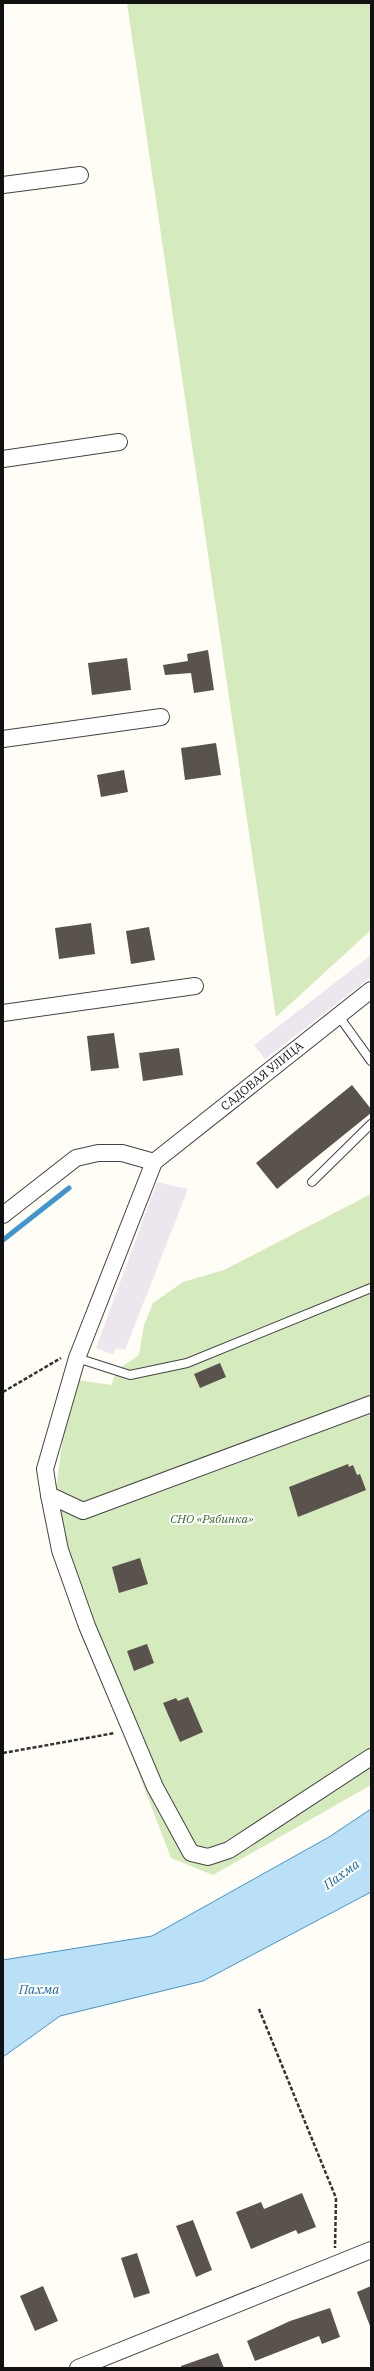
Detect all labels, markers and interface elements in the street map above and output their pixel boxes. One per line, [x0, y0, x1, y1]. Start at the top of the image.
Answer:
street label: САДОВАЯ УЛИЦА [217, 1037, 307, 1113]
park label: СНО «Рябинка» [170, 1511, 254, 1526]
water label: Пахма [319, 1856, 363, 1894]
water label: Пахма [18, 1981, 59, 1998]

